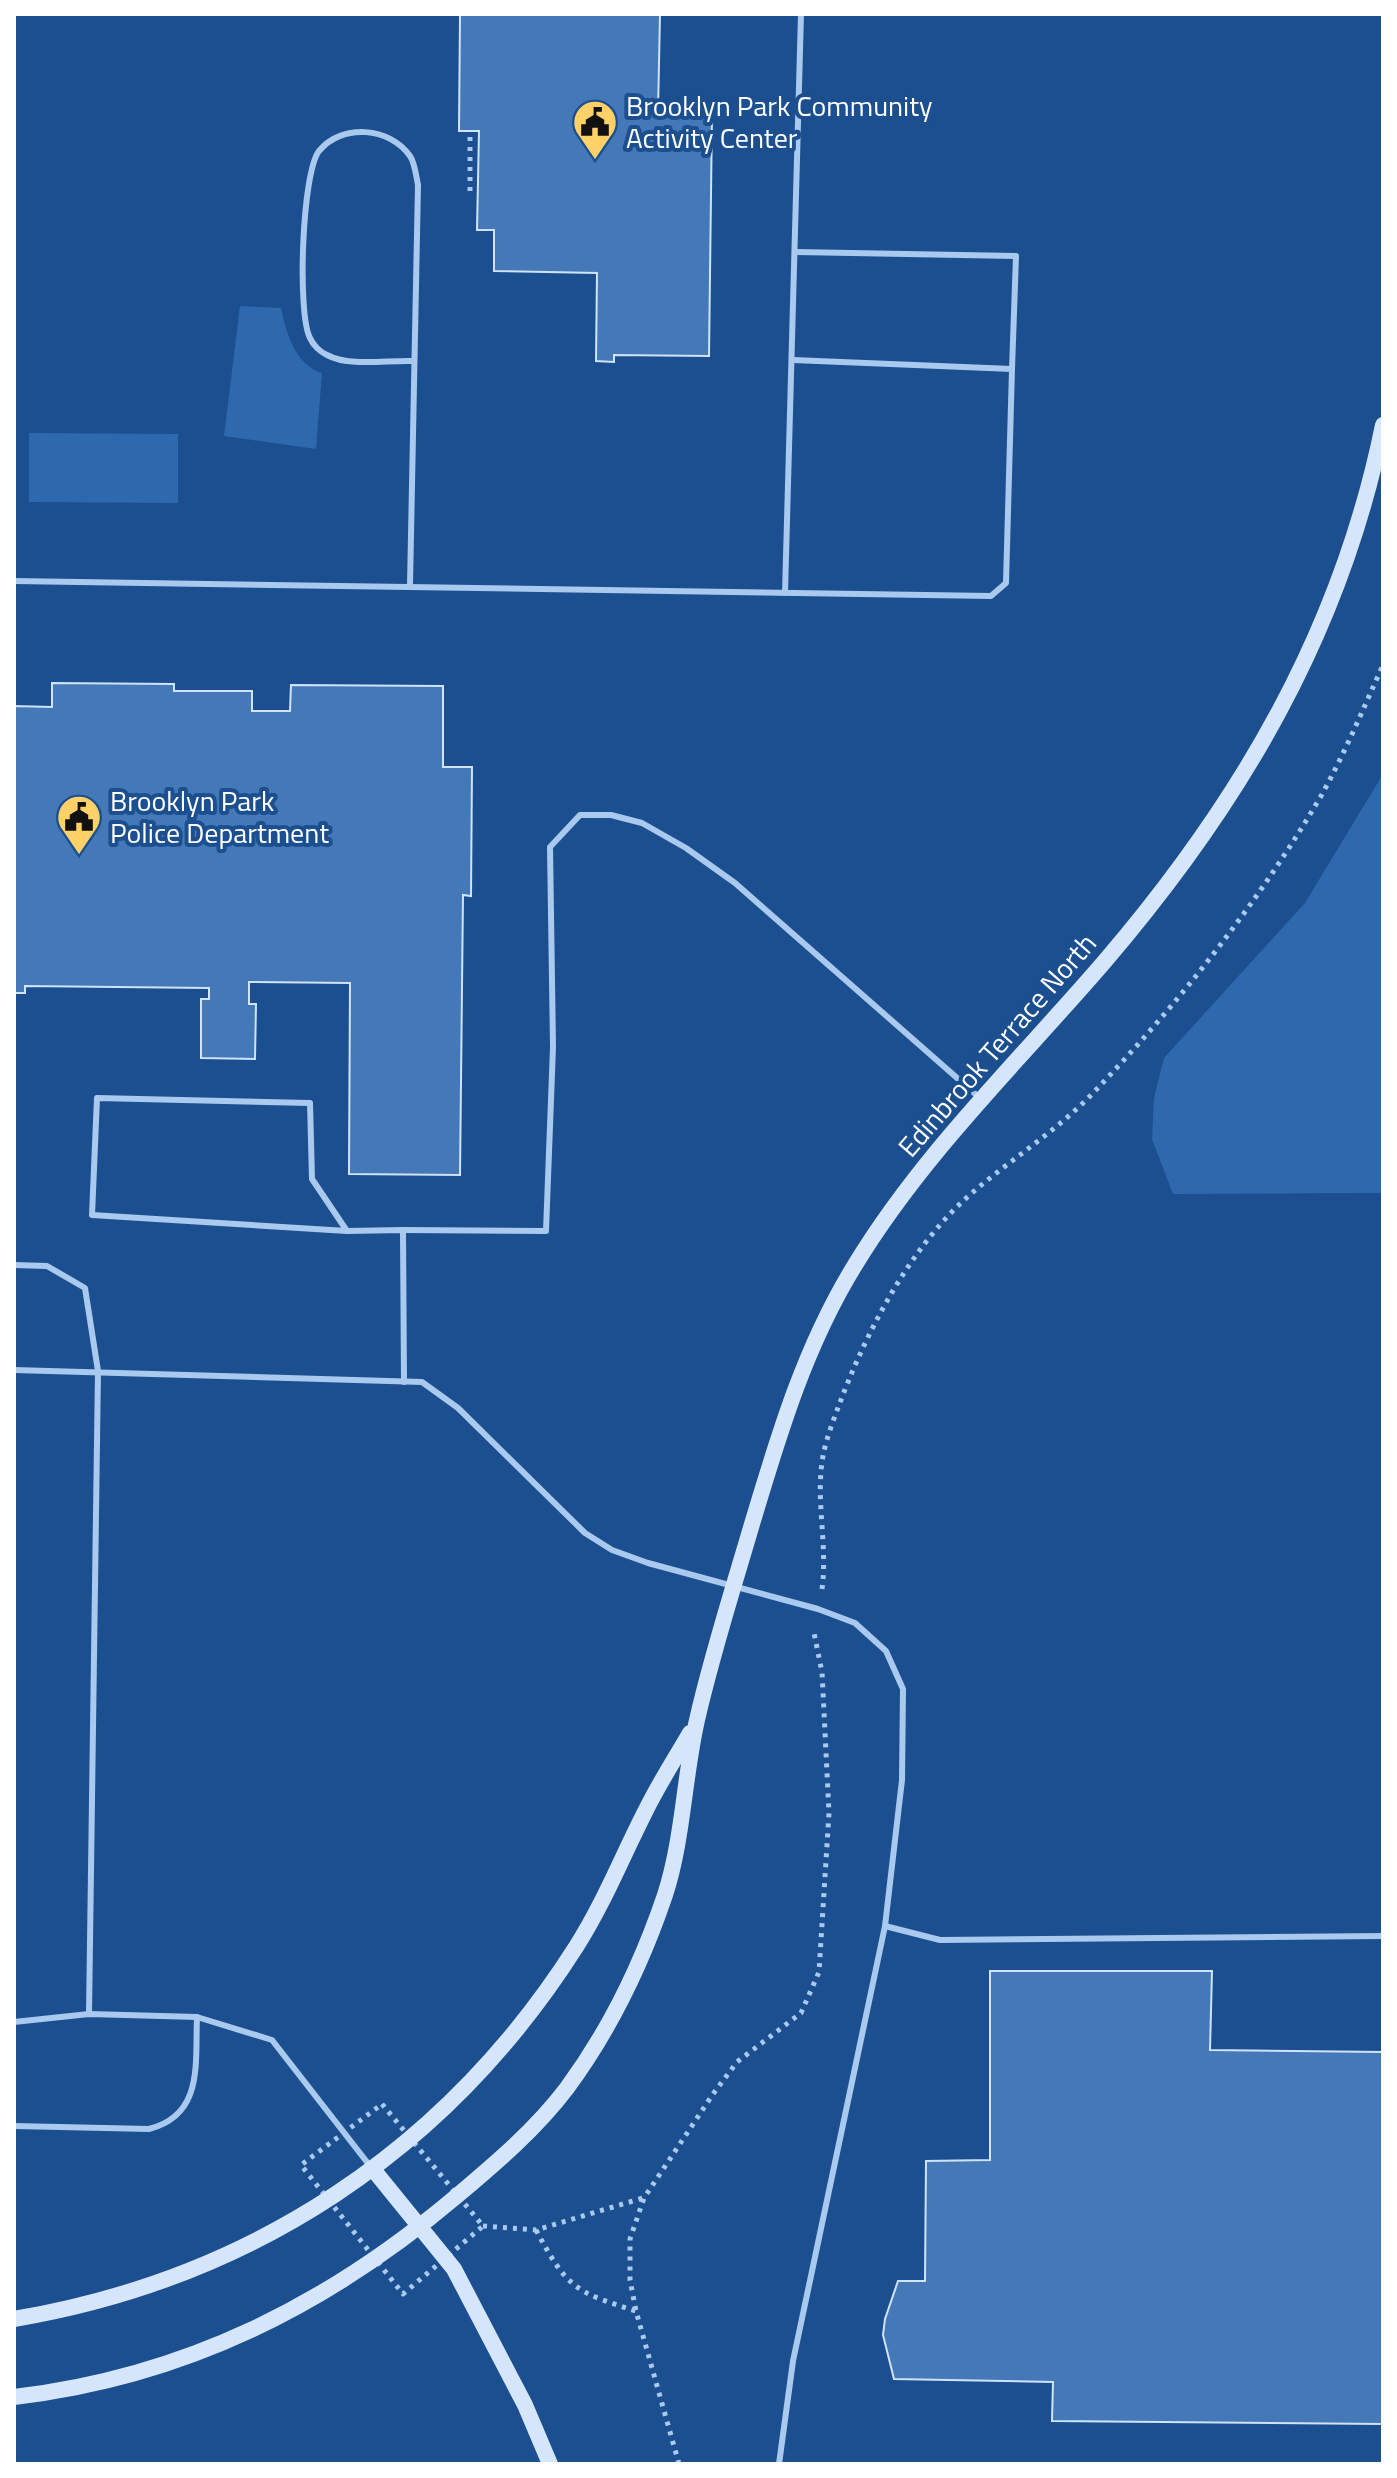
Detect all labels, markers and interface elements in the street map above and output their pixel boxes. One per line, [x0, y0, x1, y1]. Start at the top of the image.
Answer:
place label: Brooklyn Park Community Activity Center [626, 84, 933, 159]
public building icon: Brooklyn Park Community Activity Center [571, 98, 619, 161]
place label: Brooklyn Park Police Department [110, 779, 329, 854]
public building icon: Brooklyn Park Police Department [55, 793, 103, 856]
street label: Edinbrook Terrace North [887, 923, 1106, 1166]

